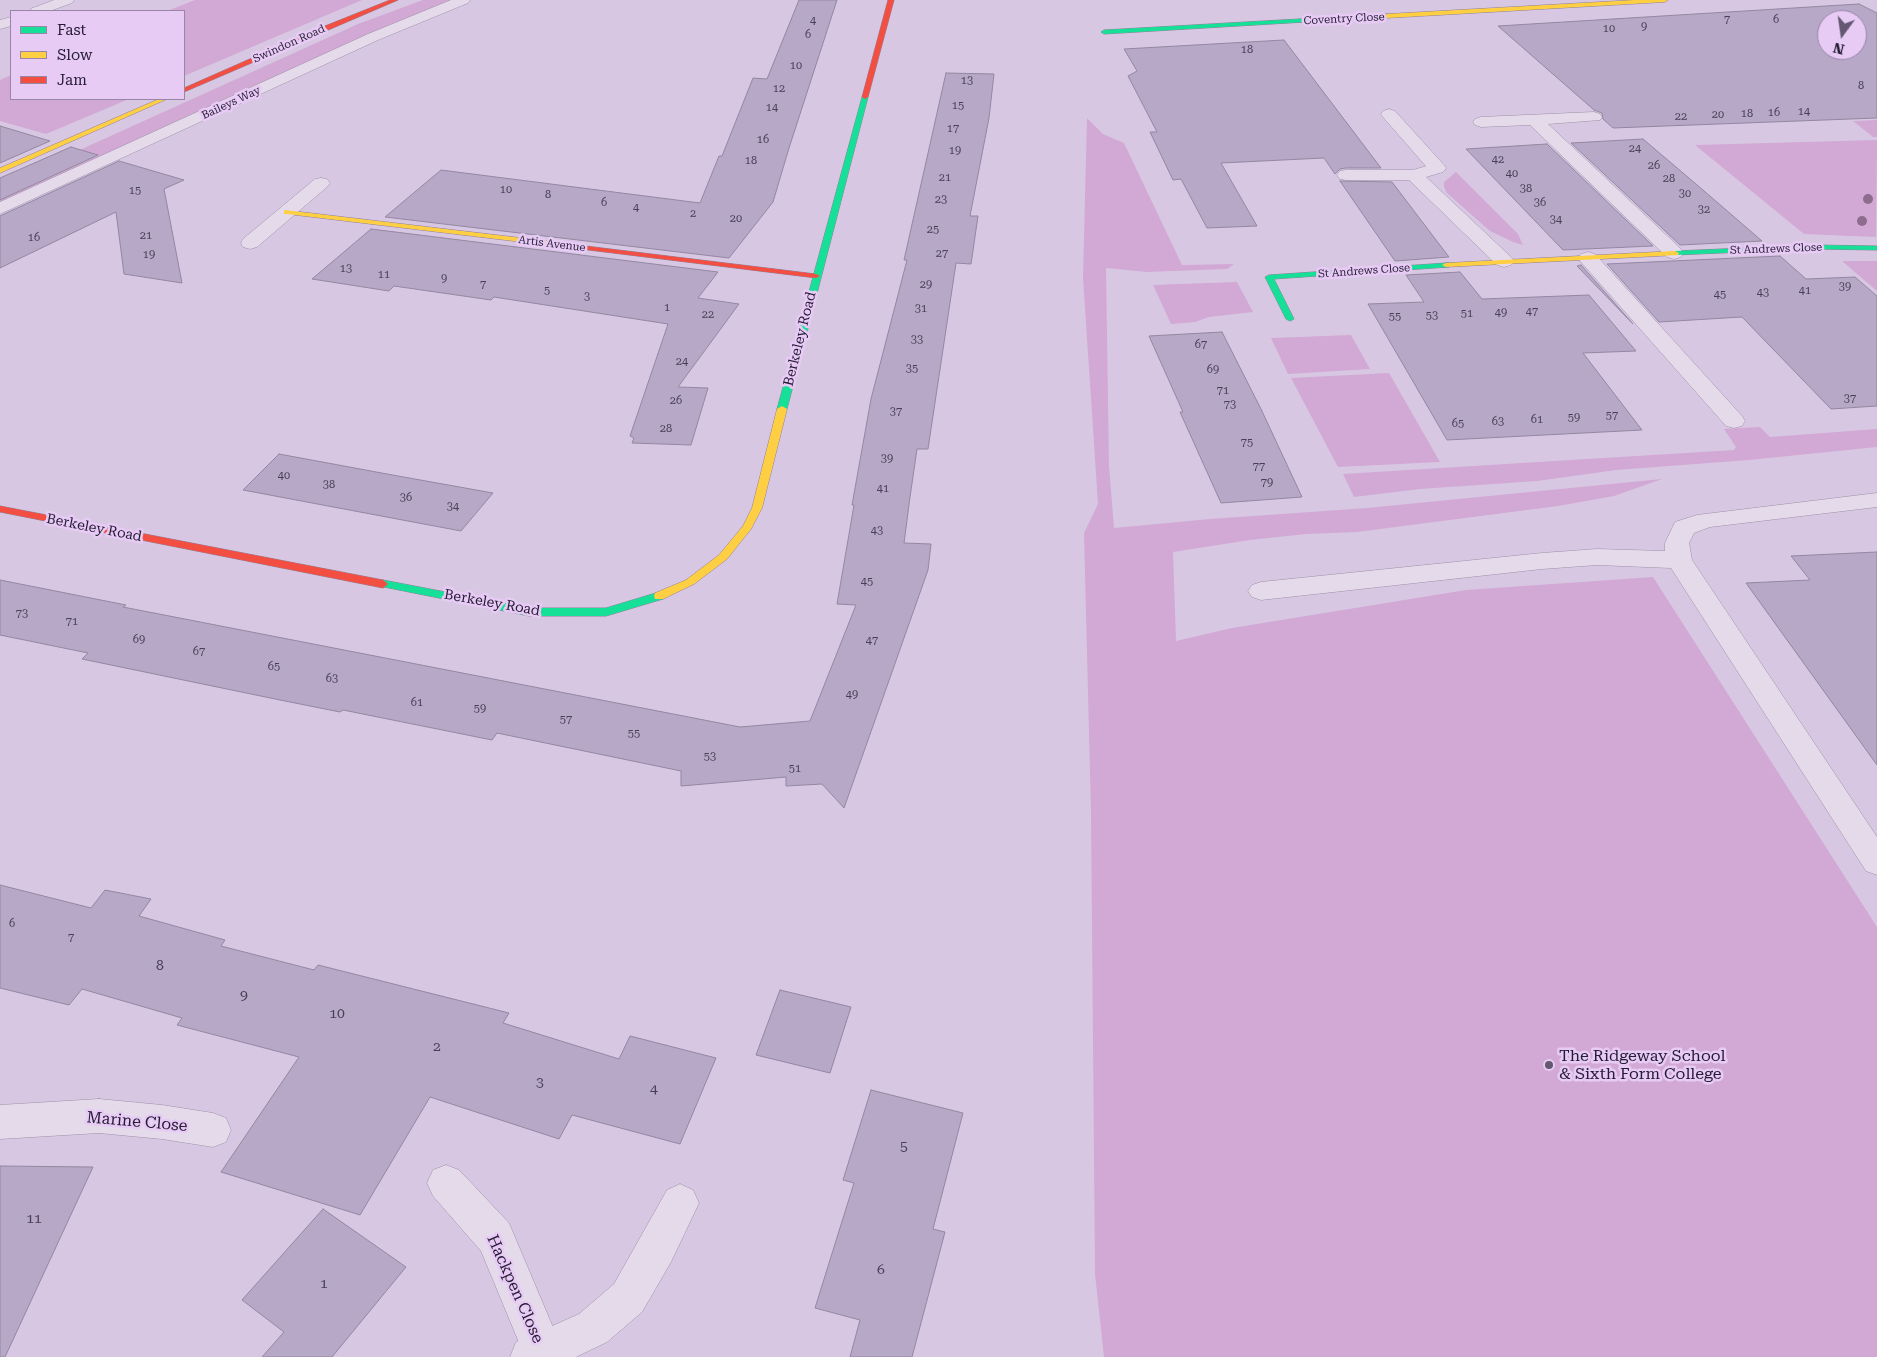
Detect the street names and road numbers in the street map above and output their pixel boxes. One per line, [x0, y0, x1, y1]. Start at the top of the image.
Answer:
street label: Coventry Close [1303, 10, 1385, 28]
street label: Swindon Road [251, 22, 327, 66]
street label: Baileys Way [199, 84, 263, 122]
street label: Artis Avenue [518, 233, 586, 255]
street label: St Andrews Close [1730, 241, 1822, 257]
street label: St Andrews Close [1318, 261, 1410, 281]
street label: Berkeley Road [780, 290, 820, 388]
street label: Berkeley Road [45, 511, 143, 545]
street label: Berkeley Road [443, 586, 541, 620]
street label: Marine Close [86, 1108, 188, 1136]
street label: Hackpen Close [483, 1232, 547, 1346]

